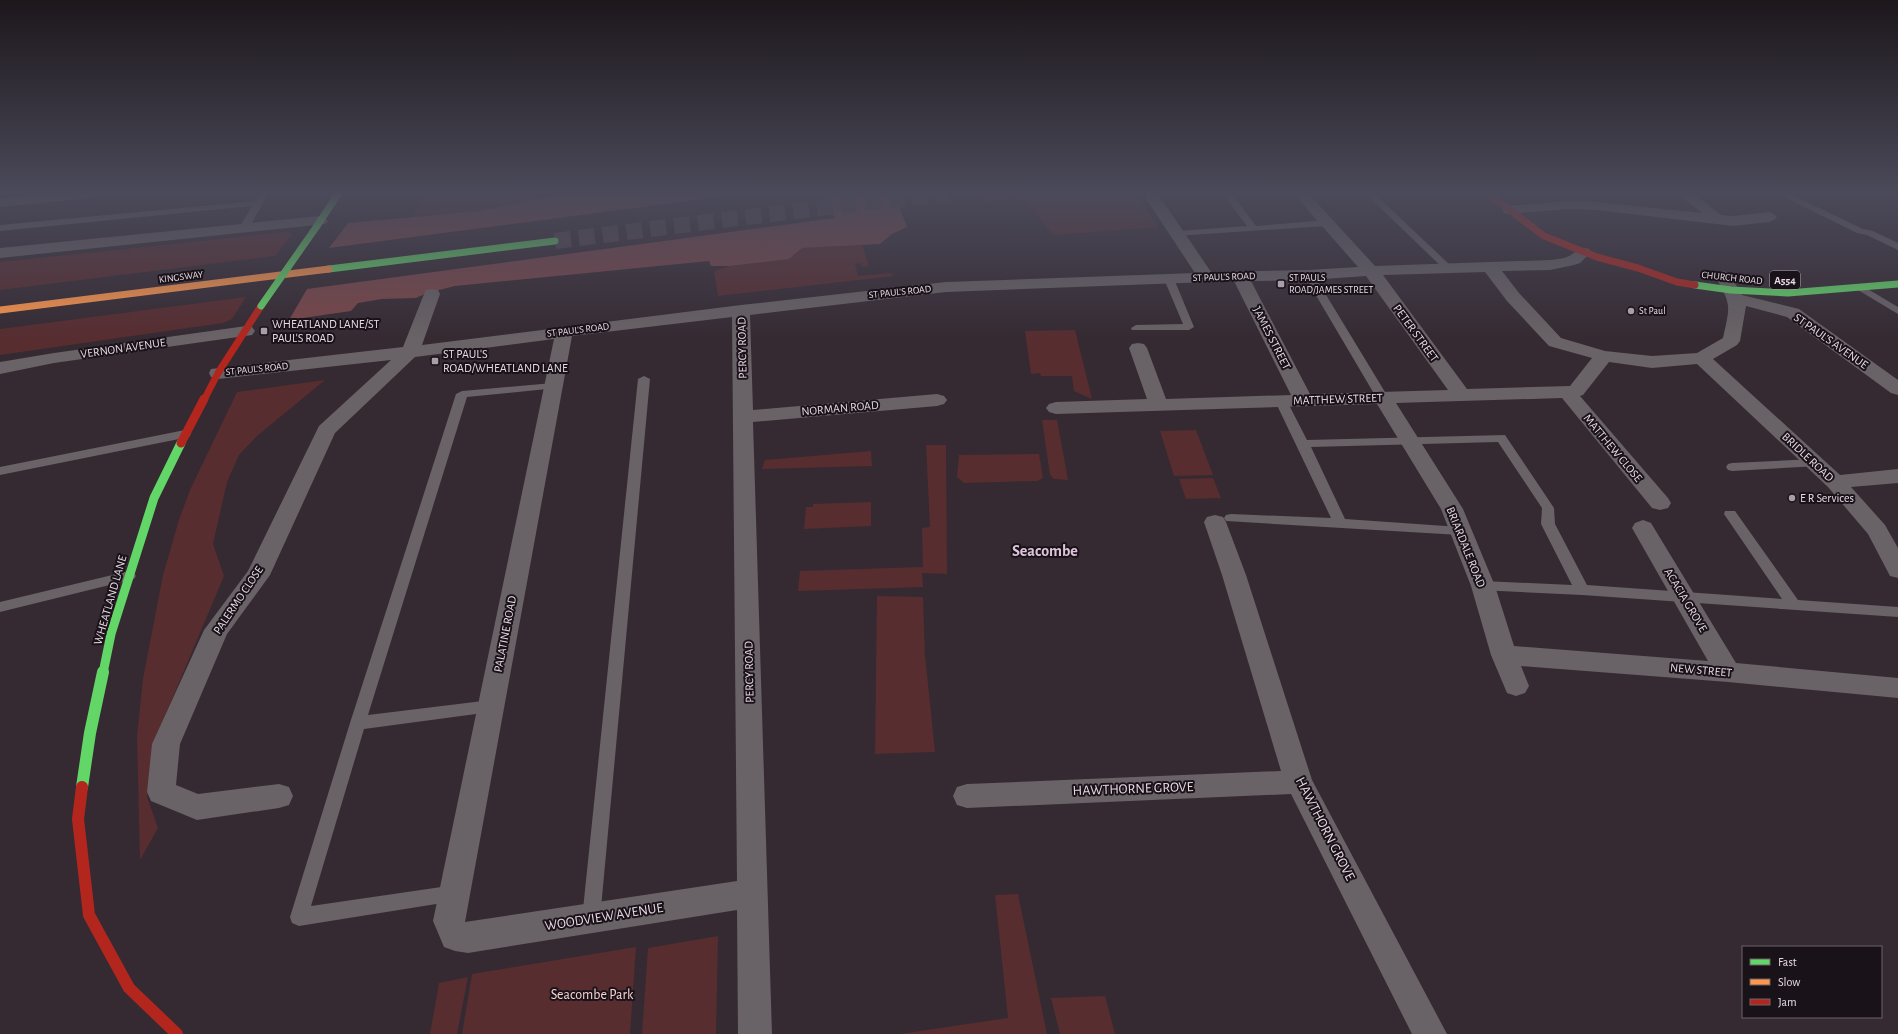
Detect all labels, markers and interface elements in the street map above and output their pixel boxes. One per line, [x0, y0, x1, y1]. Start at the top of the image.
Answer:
street label: KINGSWAY [158, 269, 205, 285]
street label: CHURCH ROAD [1701, 270, 1764, 286]
street label: ST PAUL'S ROAD [1192, 271, 1256, 283]
road number: A554 [1770, 271, 1800, 289]
place label: ST PAULS ROAD/JAMES STREET [1289, 273, 1373, 295]
marker: ST PAULS ROAD/JAMES STREET [1276, 279, 1286, 289]
street label: ST PAUL'S ROAD [868, 284, 932, 300]
street label: PETER STREET [1391, 302, 1441, 364]
street label: JAMES STREET [1251, 305, 1293, 372]
marker: St Paul [1626, 306, 1636, 316]
place label: St Paul [1639, 306, 1666, 316]
street label: ST PAUL'S AVENUE [1792, 311, 1870, 371]
street label: PERCY ROAD [735, 317, 749, 379]
place label: WHEATLAND LANE/ST PAUL'S ROAD [272, 318, 380, 344]
street label: ST PAUL'S ROAD [546, 321, 610, 339]
marker: WHEATLAND LANE/ST PAUL'S ROAD [259, 326, 269, 336]
street label: VERNON AVENUE [80, 336, 166, 360]
place label: ST PAUL'S ROAD/WHEATLAND LANE [443, 348, 568, 374]
marker: ST PAUL'S ROAD/WHEATLAND LANE [430, 356, 440, 366]
street label: ST PAUL'S ROAD [225, 361, 289, 377]
street label: MATTHEW STREET [1293, 391, 1383, 407]
street label: NORMAN ROAD [801, 399, 879, 417]
street label: MATTHEW CLOSE [1581, 412, 1645, 484]
street label: BRIDLE ROAD [1780, 430, 1836, 484]
place label: E R Services [1800, 492, 1854, 504]
marker: E R Services [1787, 493, 1797, 503]
street label: BRIARDALE ROAD [1444, 505, 1488, 589]
district label: Seacombe [1012, 543, 1078, 559]
street label: WHEATLAND LANE [91, 554, 129, 646]
street label: PALERMO CLOSE [211, 564, 265, 636]
street label: ACACIA GROVE [1662, 566, 1710, 634]
street label: PALATINE ROAD [492, 595, 518, 673]
street label: PERCY ROAD [742, 641, 756, 703]
street label: NEW STREET [1670, 661, 1733, 679]
street label: HAWTHORN GROVE [1293, 775, 1357, 883]
street label: HAWTHORNE GROVE [1072, 780, 1194, 798]
street label: WOODVIEW AVENUE [544, 901, 664, 933]
legend [1742, 946, 1882, 1018]
text: Fast [1778, 956, 1797, 968]
text: Slow [1778, 976, 1800, 988]
park label: Seacombe Park [551, 988, 634, 1002]
text: Jam [1778, 996, 1797, 1008]

